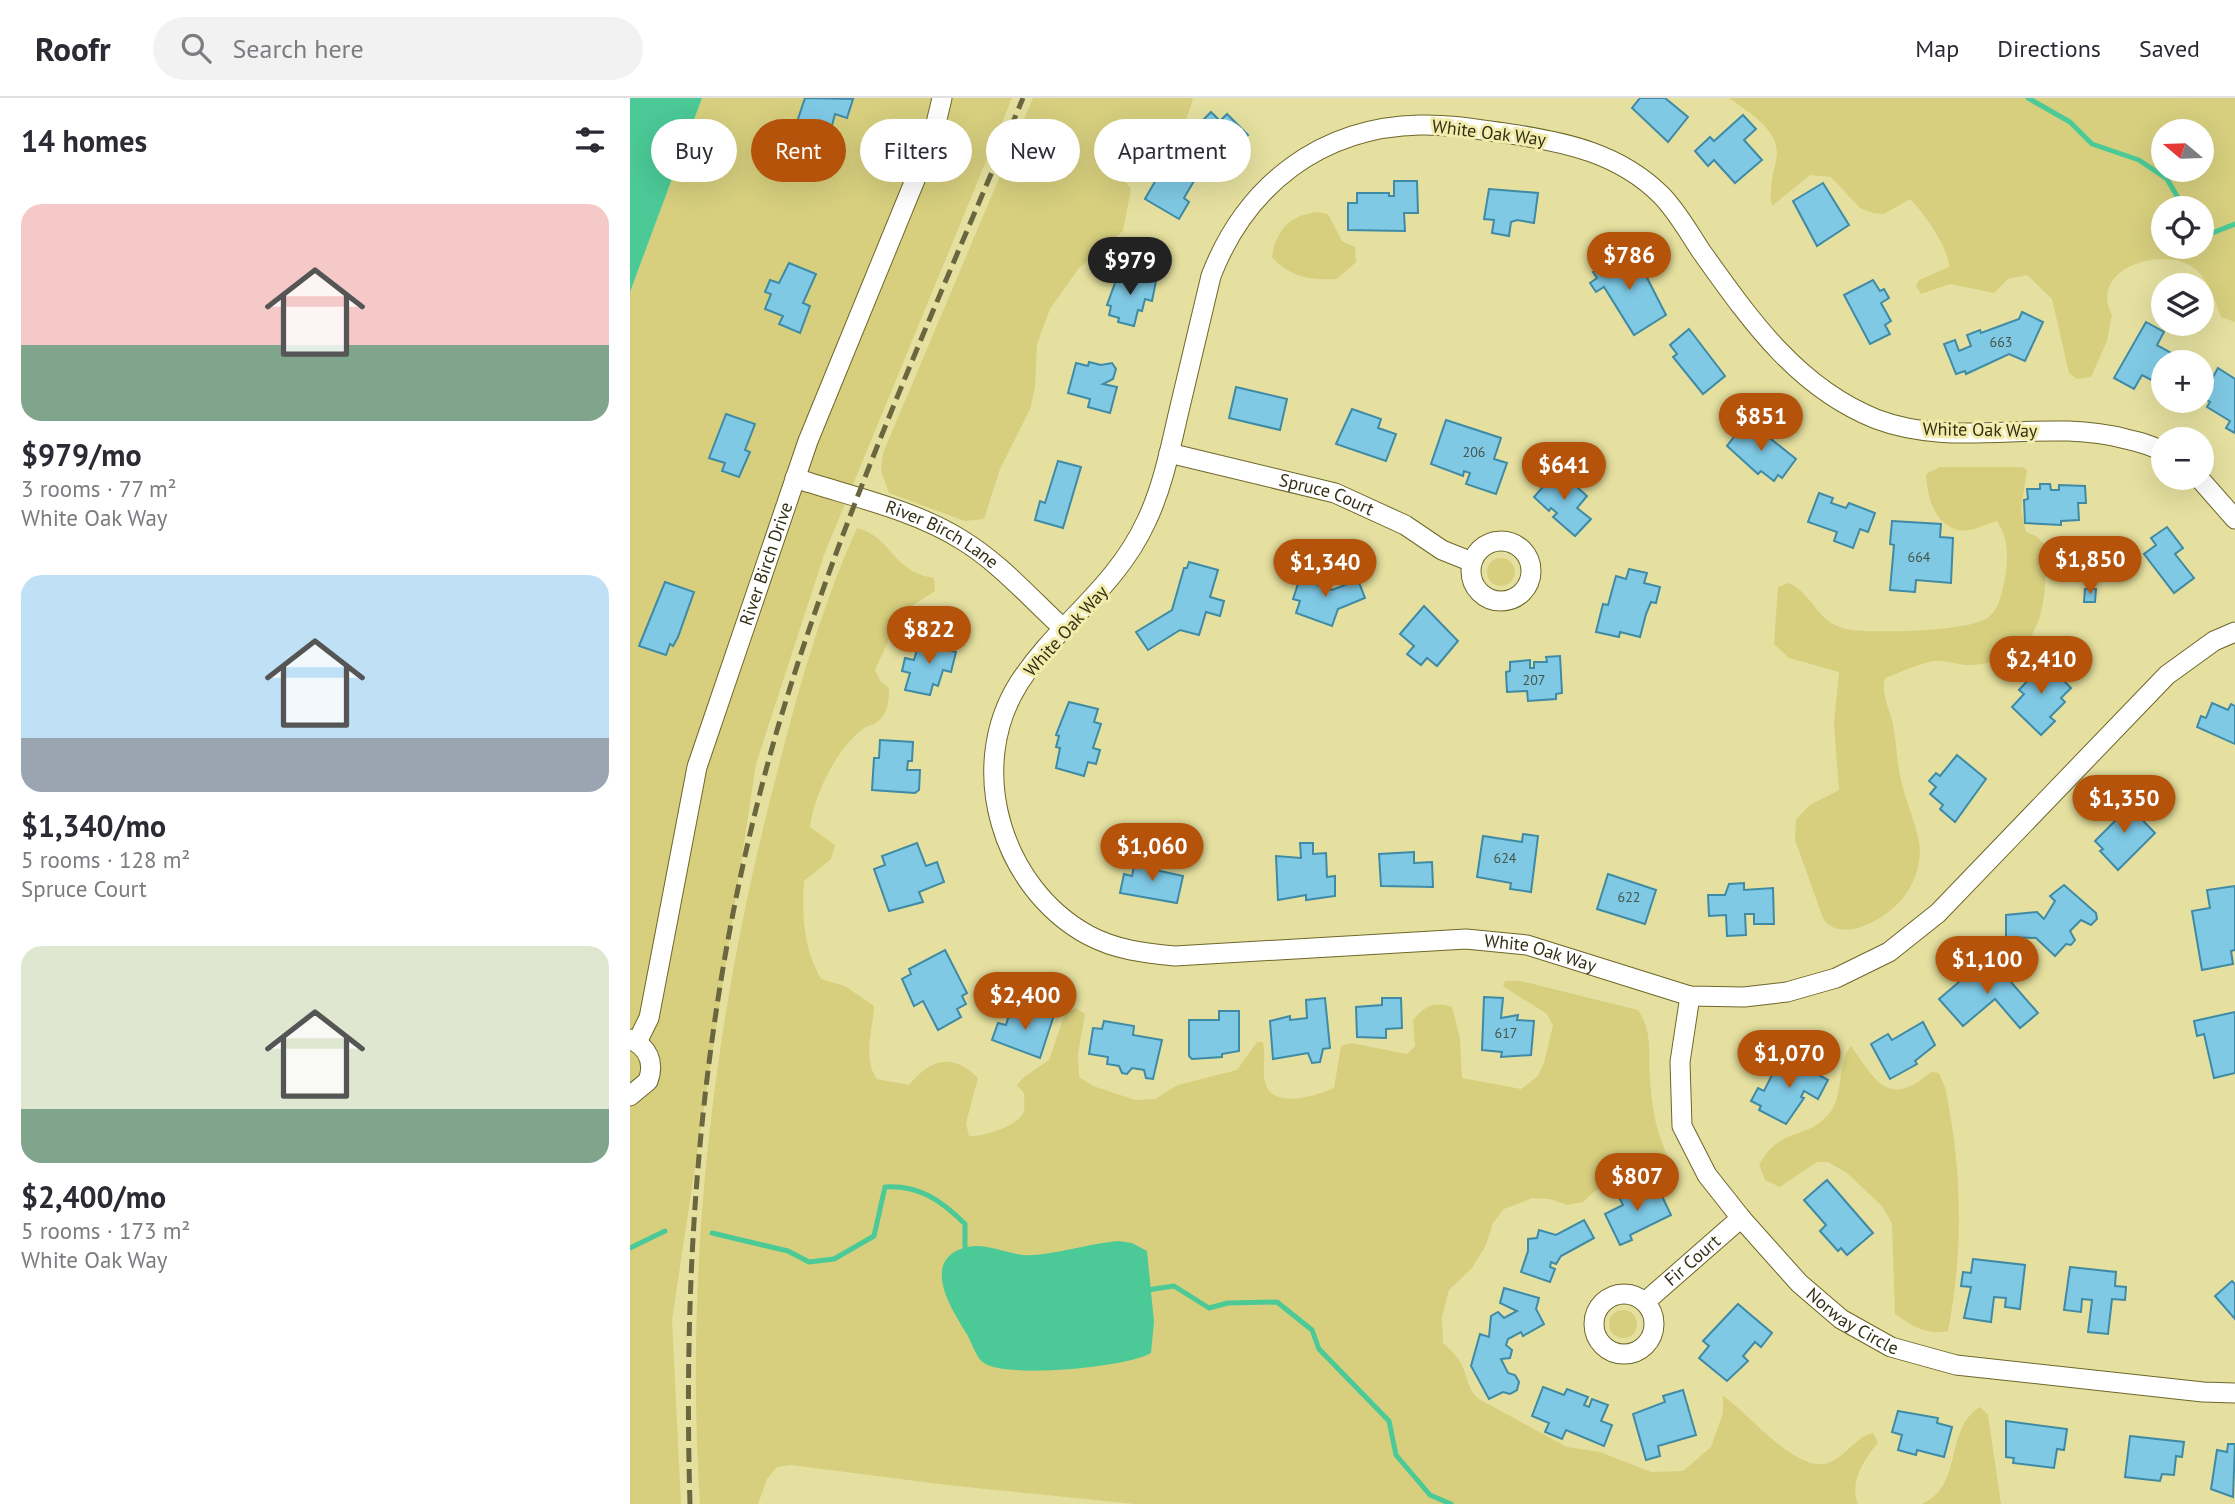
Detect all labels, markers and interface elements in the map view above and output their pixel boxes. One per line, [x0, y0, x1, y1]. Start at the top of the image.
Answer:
search box [153, 17, 643, 80]
text: Roofr [35, 27, 111, 70]
icon: search [177, 29, 215, 67]
text: Search here [233, 32, 364, 65]
text: Map [1915, 33, 1959, 64]
text: Directions [1997, 33, 2101, 64]
text: Saved [2139, 33, 2200, 64]
street label: White Oak Way [1431, 114, 1548, 151]
chip: Buy [651, 119, 737, 182]
chip: Rent [751, 119, 846, 182]
chip: Filters [860, 119, 972, 182]
chip: New [986, 119, 1080, 182]
chip: Apartment [1094, 119, 1251, 182]
north arrow [2151, 119, 2214, 182]
map controls [2151, 119, 2214, 490]
text: 14 homes [21, 121, 147, 160]
icon: filters [571, 121, 609, 159]
button: locate [2151, 196, 2214, 259]
pin: $786 [1588, 232, 1670, 292]
pin: $979 [1089, 238, 1171, 297]
text: $786 [1603, 240, 1655, 269]
text: $979 [1104, 245, 1156, 274]
icon: home [252, 249, 378, 375]
button: layers [2151, 273, 2214, 336]
house number: 663 [1990, 333, 2012, 351]
button: + [2151, 350, 2214, 413]
pin: $851 [1720, 394, 1802, 453]
text: $851 [1735, 401, 1787, 430]
street label: White Oak Way [1922, 417, 2038, 442]
button: − [2151, 427, 2214, 490]
text: $979/mo [21, 435, 142, 474]
pin: $641 [1523, 442, 1605, 502]
house number: 206 [1463, 443, 1485, 461]
text: $641 [1538, 450, 1590, 479]
street label: Spruce Court [1277, 468, 1378, 520]
text: 3 rooms · 77 m² [21, 474, 177, 503]
street label: River Birch Lane [883, 495, 1003, 573]
street label: River Birch Drive [734, 499, 797, 628]
text: White Oak Way [21, 503, 168, 532]
pin: $1,850 [2033, 536, 2147, 596]
pin: $1,340 [1268, 540, 1382, 599]
text: $1,850 [2054, 544, 2126, 573]
text: $1,340 [1289, 547, 1361, 576]
house number: 664 [1908, 548, 1931, 566]
street label: White Oak Way [1019, 580, 1113, 681]
pin: $822 [888, 606, 970, 666]
text: $822 [903, 614, 955, 643]
icon: home [252, 620, 378, 746]
pin: $2,410 [1984, 636, 2098, 696]
text: $2,410 [2005, 644, 2077, 673]
house number: 207 [1523, 671, 1545, 689]
pin: $1,350 [2067, 776, 2181, 835]
text: $1,350 [2088, 783, 2160, 812]
text: $1,340/mo [21, 806, 166, 845]
pin: $1,060 [1095, 824, 1209, 883]
text: $1,060 [1116, 831, 1188, 860]
text: 5 rooms · 128 m² [21, 845, 190, 874]
house number: 624 [1494, 849, 1517, 867]
text: Spruce Court [21, 874, 147, 903]
house number: 622 [1618, 888, 1640, 906]
street label: White Oak Way [1483, 929, 1600, 977]
pin: $1,100 [1930, 936, 2044, 996]
text: $1,100 [1951, 944, 2023, 973]
pin: $2,400 [968, 972, 1082, 1032]
text: $2,400 [989, 980, 1061, 1009]
icon: home [252, 991, 378, 1117]
house number: 617 [1495, 1024, 1517, 1042]
pin: $1,070 [1732, 1030, 1846, 1090]
text: $1,070 [1753, 1038, 1825, 1067]
pin: $807 [1596, 1154, 1678, 1213]
text: $807 [1611, 1161, 1663, 1190]
text: $2,400/mo [21, 1177, 166, 1216]
text: 5 rooms · 173 m² [21, 1216, 190, 1245]
street label: Fir Court [1659, 1229, 1725, 1291]
text: White Oak Way [21, 1245, 168, 1274]
street label: Norway Circle [1802, 1282, 1901, 1359]

